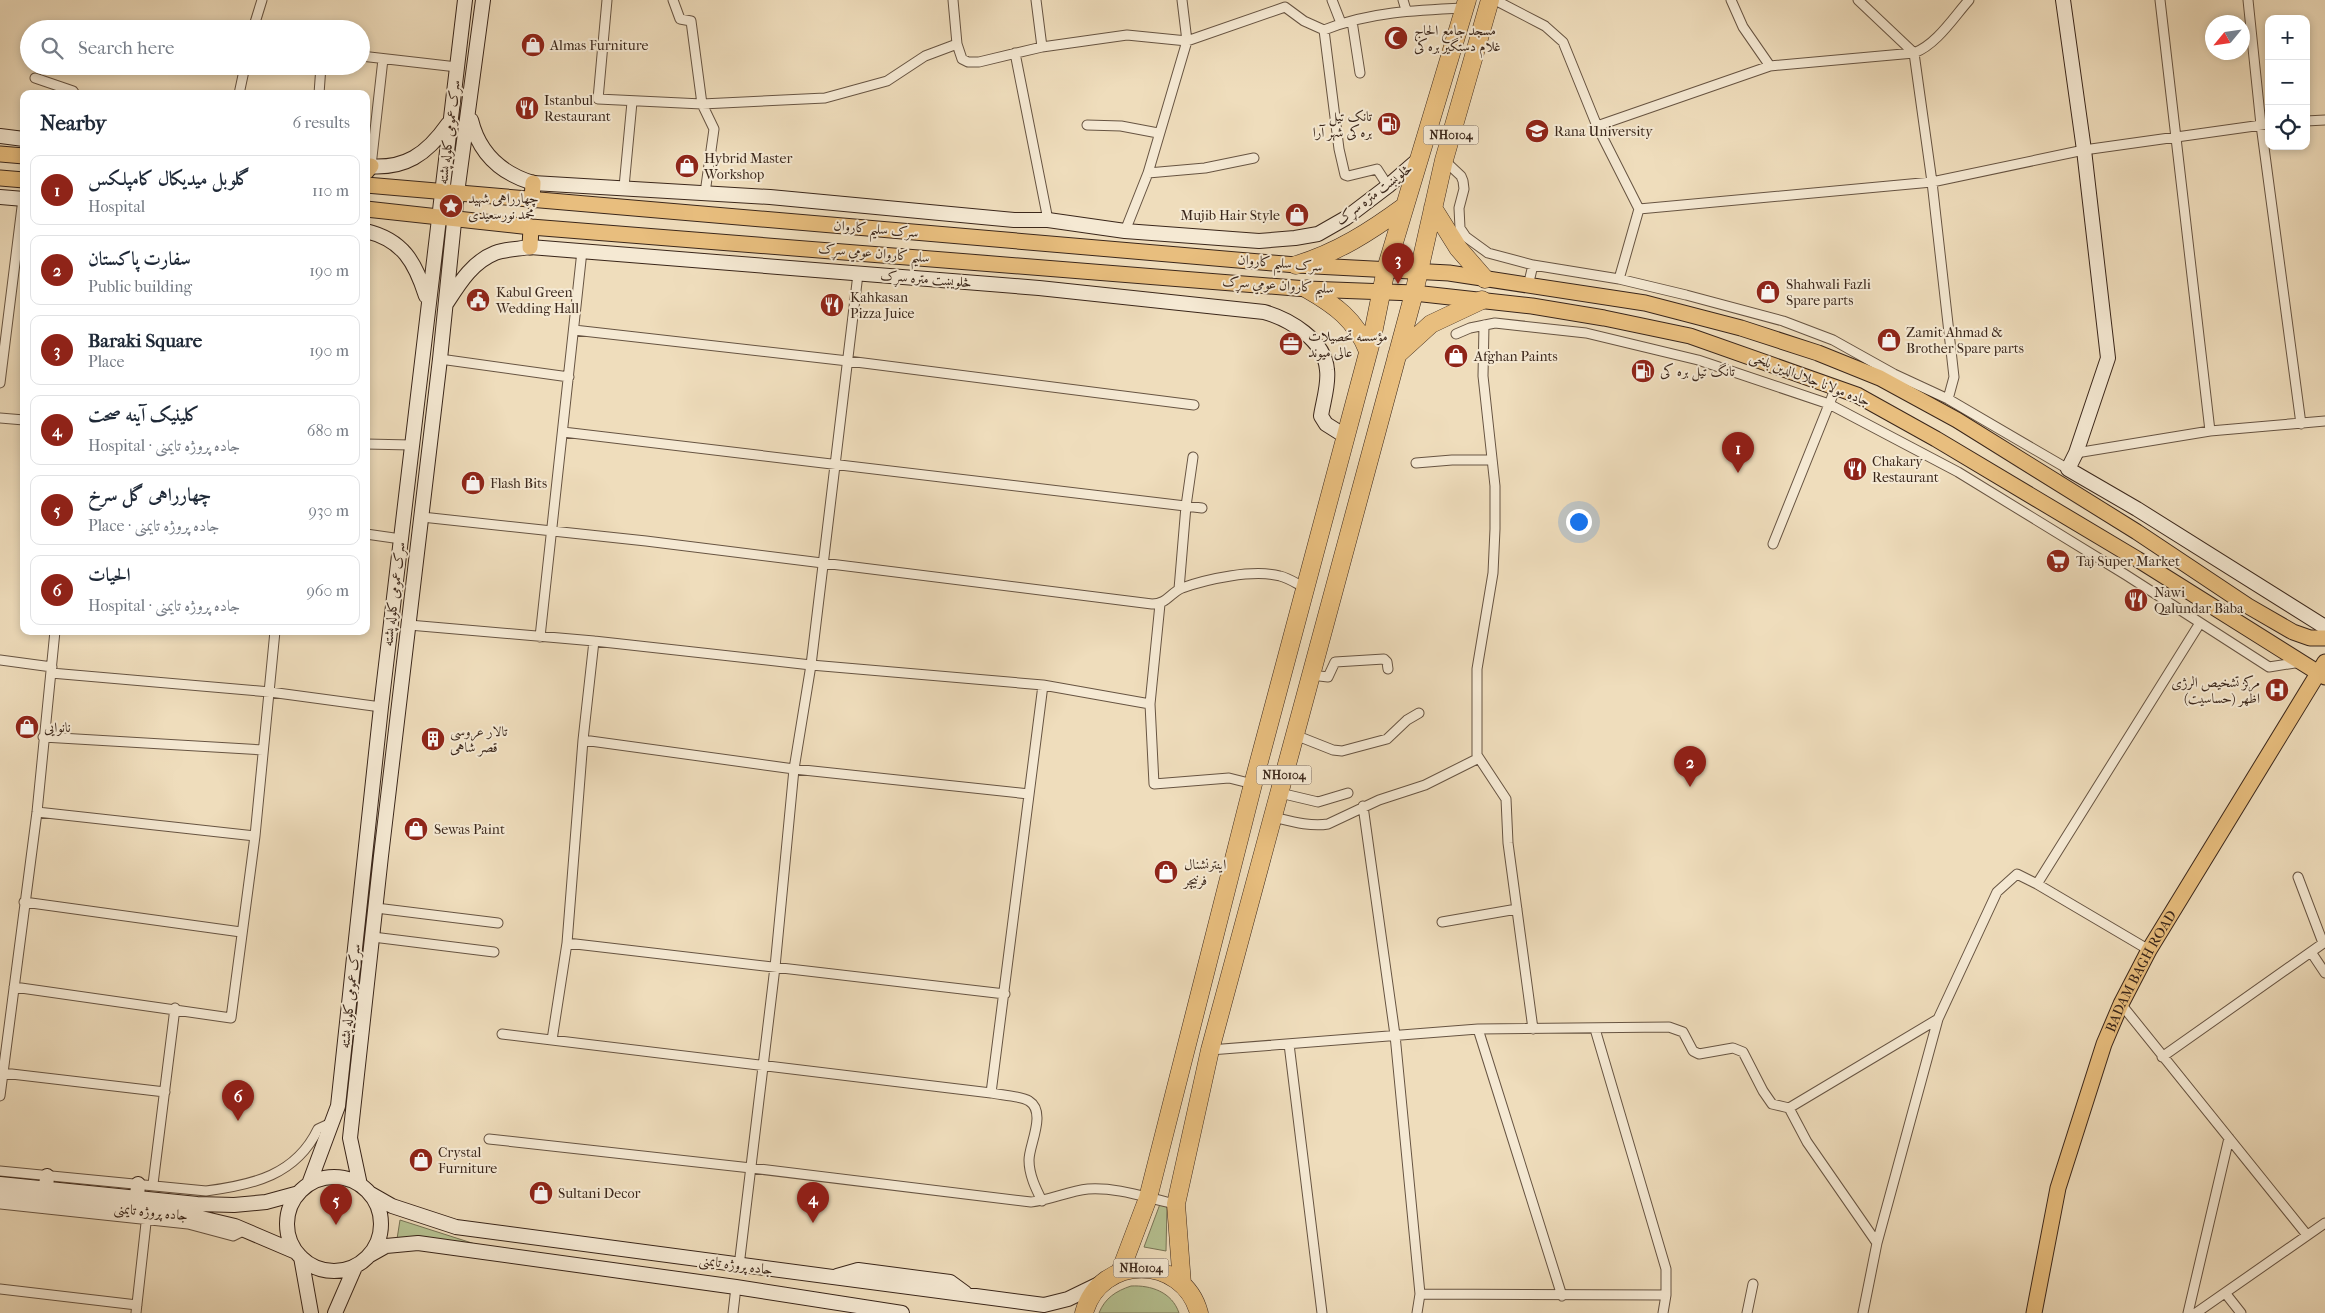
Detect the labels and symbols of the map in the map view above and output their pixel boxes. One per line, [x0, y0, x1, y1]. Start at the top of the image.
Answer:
north arrow [2205, 15, 2250, 60]
place label: مسجد جامع الحاج غلام دستگیر بره‌کی [1414, 22, 1501, 59]
mosque icon: مسجد جامع الحاج غلام دستگیر بره‌کی [1383, 25, 1409, 51]
shop icon: Almas Furniture [520, 32, 546, 58]
place label: Almas Furniture [549, 37, 649, 54]
street label: سرک عمومی کلوله پشته [434, 79, 465, 185]
place label: Istanbul Restaurant [544, 92, 611, 125]
restaurant icon: Istanbul Restaurant [514, 95, 540, 121]
place label: تانک تیل بره‌کی شهر آرا [1313, 108, 1373, 142]
fuel station icon: تانک تیل بره‌کی شهر آرا [1376, 111, 1402, 137]
school or university icon: Rana University [1524, 118, 1550, 144]
place label: Rana University [1554, 123, 1653, 140]
road number: NH0104 [1424, 126, 1478, 144]
place label: Hybrid Master Workshop [703, 150, 792, 183]
shop icon: Hybrid Master Workshop [674, 153, 700, 179]
street label: څلویښت متره سړک [1332, 160, 1417, 230]
place label: چهارراهی شهید محمد نورسعیدی [468, 190, 539, 223]
place icon: چهارراهی شهید محمد نورسعیدی [438, 193, 464, 219]
shop icon: Mujib Hair Style [1284, 202, 1310, 228]
place label: Mujib Hair Style [1181, 207, 1280, 224]
street label: سرک سلیم کاروان [833, 217, 919, 246]
street label: سلیم کاروان عومي سړک [817, 240, 930, 271]
pin: 3 [1382, 243, 1414, 284]
street label: سرک سلیم کاروان [1237, 251, 1323, 280]
street label: څلویښت متره سړک [879, 267, 972, 293]
street label: سلیم کاروان عومي سړک [1221, 273, 1334, 302]
place label: Shahwali Fazli Spare parts [1786, 276, 1871, 309]
shop icon: Shahwali Fazli Spare parts [1755, 279, 1781, 305]
place label: Kabul Green Wedding Hall [495, 284, 579, 317]
public building icon: Kabul Green Wedding Hall [465, 287, 491, 313]
place label: Kahkasan Pizza Juice [850, 289, 915, 322]
restaurant icon: Kahkasan Pizza Juice [819, 292, 845, 318]
place label: Zamit Ahmad & Brother Spare parts [1906, 324, 2024, 357]
shop icon: Zamit Ahmad & Brother Spare parts [1876, 327, 1902, 353]
place label: مؤسسه تحصیلات عالی میوند [1308, 328, 1388, 361]
office icon: مؤسسه تحصیلات عالی میوند [1278, 331, 1304, 357]
shop icon: Afghan Paints [1443, 343, 1469, 369]
place label: Afghan Paints [1473, 348, 1558, 365]
street label: جاده مولانا جلال‌الدین بلخی [1747, 348, 1873, 411]
fuel station icon: تانگ تیل بره کی [1630, 358, 1656, 384]
place label: تانگ تیل بره کی [1660, 362, 1735, 382]
pin: 1 [1722, 432, 1754, 473]
place label: Chakary Restaurant [1872, 453, 1939, 486]
restaurant icon: Chakary Restaurant [1842, 456, 1868, 482]
shop icon: Flash Bits [460, 470, 486, 496]
place label: Flash Bits [490, 475, 547, 492]
your location [1566, 509, 1592, 535]
street label: سرک عمومی کلوله پشته [379, 541, 410, 647]
supermarket icon: Taj Super Market [2045, 548, 2071, 574]
place label: Taj Super Market [2076, 553, 2180, 570]
place label: Nawi Qalundar Baba [2154, 584, 2244, 617]
restaurant icon: Nawi Qalundar Baba [2123, 587, 2149, 613]
place label: مرکز تشخیص الرژی (حساسیت) اظهر [2171, 674, 2260, 707]
hospital icon: مرکز تشخیص الرژی (حساسیت) اظهر [2264, 677, 2290, 703]
shop icon: نانوایی [14, 714, 40, 740]
place label: نانوایی [44, 719, 71, 737]
place label: تالار عروسی قصر شاهی [450, 723, 508, 757]
building icon: تالار عروسی قصر شاهی [420, 726, 446, 752]
pin: 2 [1674, 746, 1706, 787]
road number: NH0104 [1256, 766, 1312, 784]
shop icon: Sewas Paint [403, 816, 429, 842]
place label: Sewas Paint [434, 821, 505, 838]
place label: اینترنشنال فرنیچر [1182, 856, 1226, 890]
shop icon: اینترنشنال فرنیچر [1153, 859, 1179, 885]
street label: BADAM BAGH ROAD [2102, 907, 2180, 1035]
street label: سرک عمومی کلوله پشته [336, 943, 365, 1049]
pin: 6 [222, 1080, 254, 1121]
place label: Crystal Furniture [438, 1144, 497, 1177]
shop icon: Crystal Furniture [408, 1147, 434, 1173]
shop icon: Sultani Decor [528, 1180, 554, 1206]
pin: 4 [797, 1182, 829, 1223]
pin: 5 [320, 1184, 352, 1225]
place label: Sultani Decor [558, 1185, 640, 1202]
street label: جاده پروژه تایمنی [113, 1200, 189, 1225]
street label: جاده پروژه تایمنی [698, 1251, 774, 1280]
road number: NH0104 [1114, 1258, 1168, 1278]

